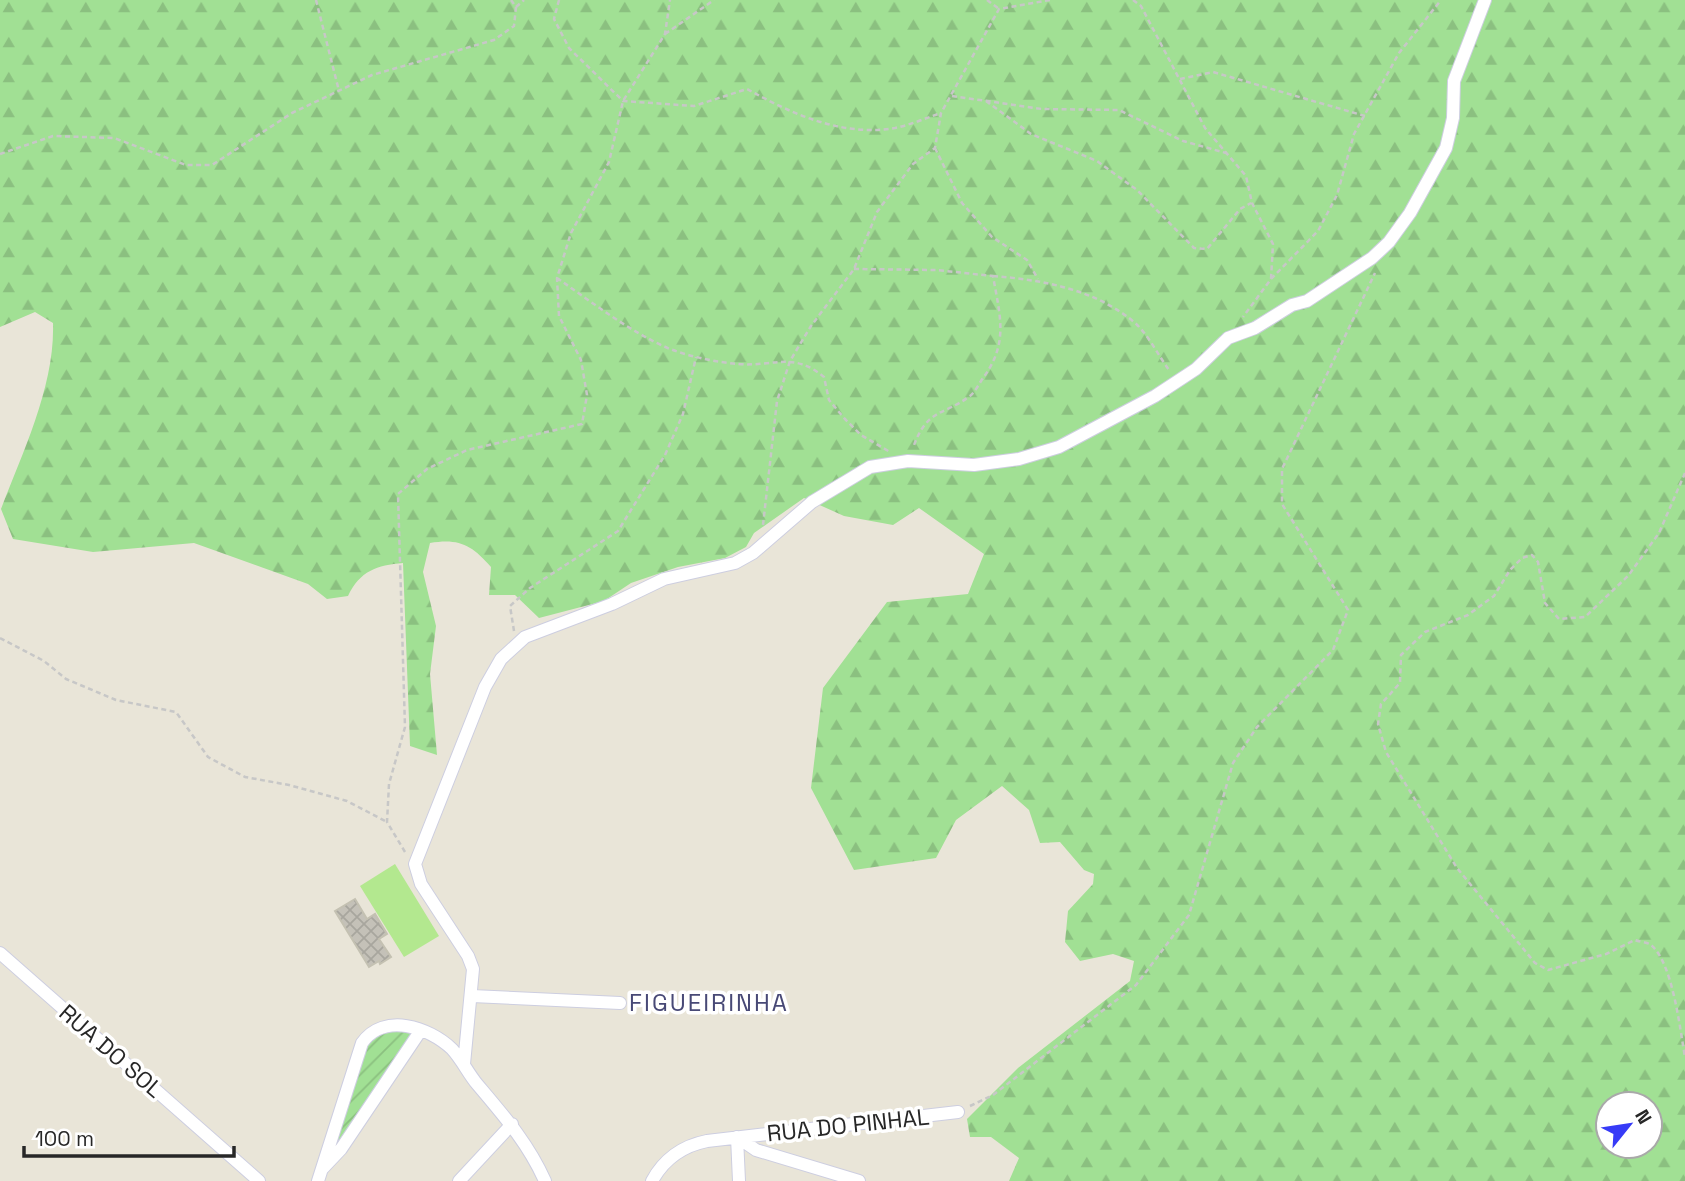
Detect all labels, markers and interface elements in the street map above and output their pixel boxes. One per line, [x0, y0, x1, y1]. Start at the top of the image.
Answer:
district label: FIGUEIRINHA [629, 987, 789, 1018]
street label: RUA DO SOL [53, 998, 169, 1104]
north arrow [1594, 1090, 1664, 1160]
street label: RUA DO PINHAL [765, 1102, 931, 1148]
text: N [1629, 1105, 1657, 1129]
scale bar [24, 1114, 234, 1158]
text: 100 m [35, 1125, 94, 1152]

